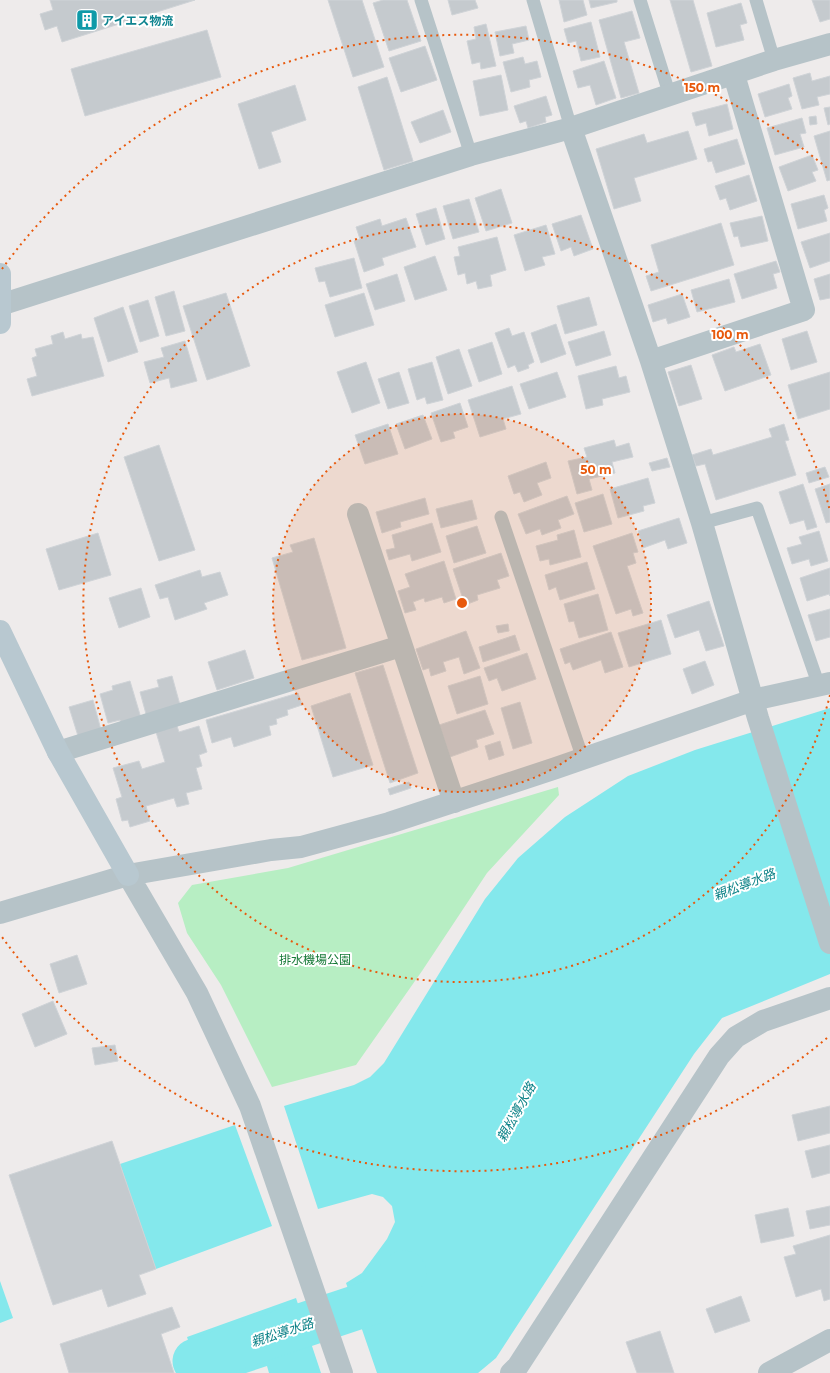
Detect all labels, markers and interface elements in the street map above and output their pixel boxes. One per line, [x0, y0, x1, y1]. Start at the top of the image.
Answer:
building icon: アイエス物流 [74, 7, 100, 33]
place label: アイエス物流 [102, 13, 173, 28]
text: 150 m [684, 80, 720, 95]
text: 100 m [712, 327, 748, 342]
text: 50 m [580, 462, 612, 477]
centre of rings [455, 596, 469, 610]
water label: 親松導水路 [711, 865, 778, 903]
park label: 排水機場公園 [279, 952, 351, 967]
water label: 親松導水路 [493, 1079, 539, 1144]
water label: 親松導水路 [249, 1314, 316, 1350]

